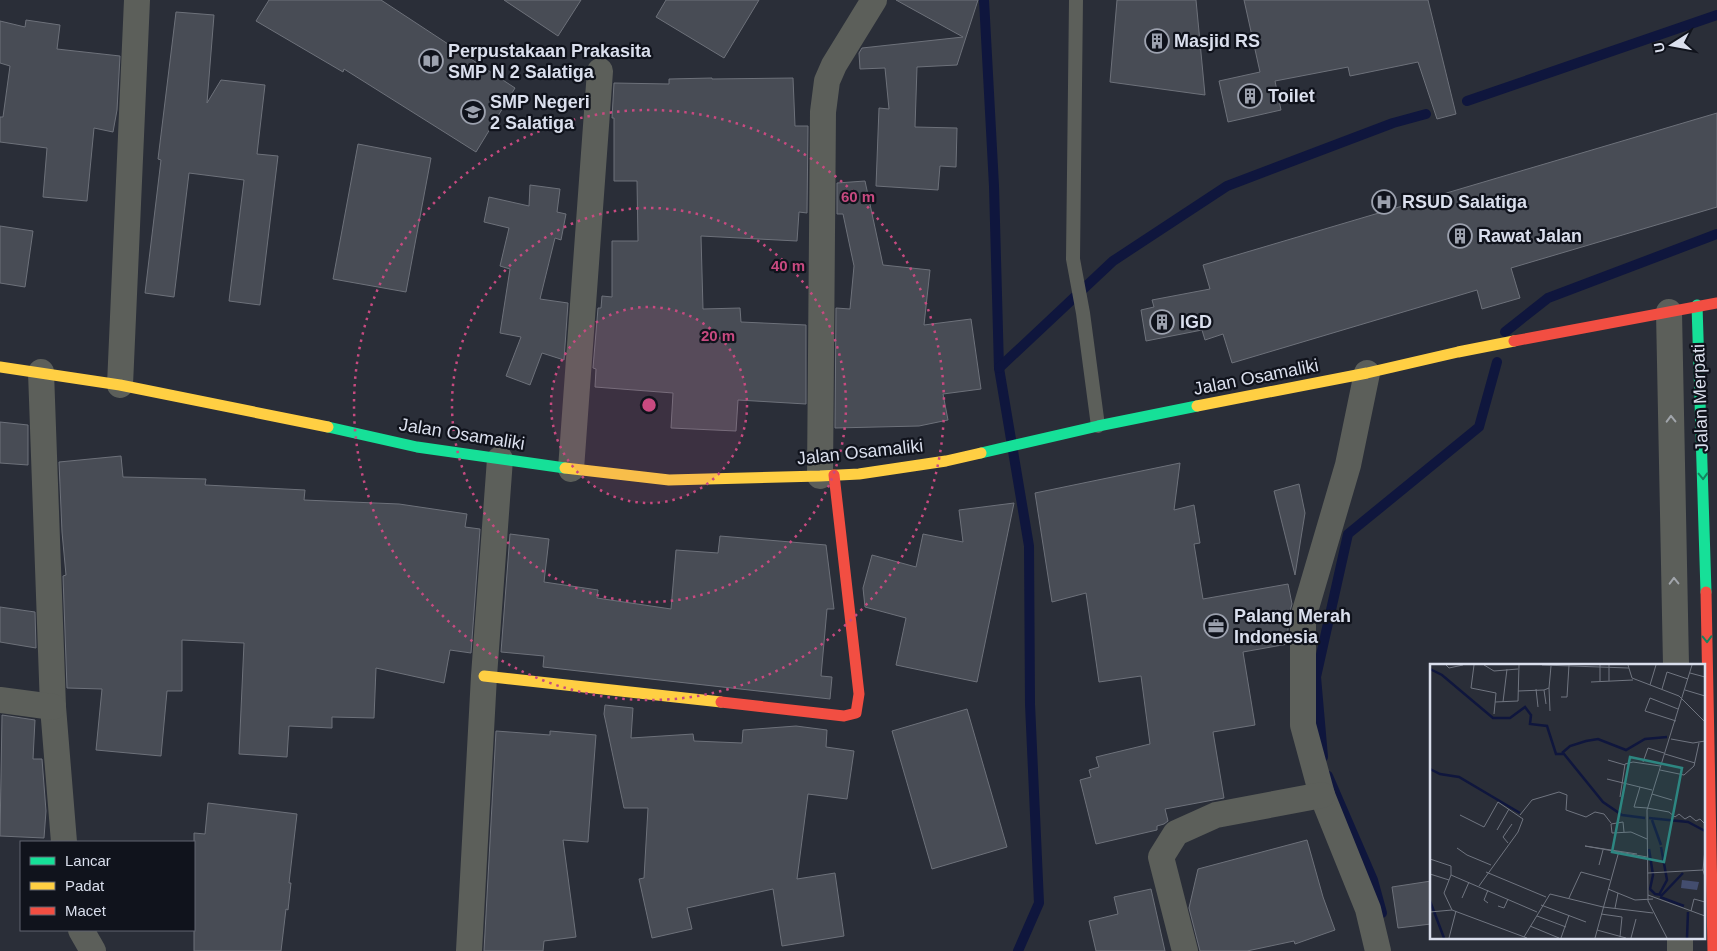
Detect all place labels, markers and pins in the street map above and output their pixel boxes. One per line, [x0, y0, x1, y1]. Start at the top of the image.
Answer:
building icon: Masjid RS [1144, 28, 1170, 54]
place label: Masjid RS [1174, 31, 1260, 51]
place label: Perpustakaan Prakasita SMP N 2 Salatiga [448, 41, 652, 82]
library icon: Perpustakaan Prakasita SMP N 2 Salatiga [418, 48, 444, 74]
building icon: Toilet [1237, 83, 1263, 109]
place label: Toilet [1268, 86, 1315, 106]
place label: SMP Negeri 2 Salatiga [490, 92, 590, 133]
school or university icon: SMP Negeri 2 Salatiga [460, 99, 486, 125]
hospital icon: RSUD Salatiga [1371, 189, 1397, 215]
place label: RSUD Salatiga [1402, 192, 1528, 212]
building icon: Rawat Jalan [1447, 223, 1473, 249]
place label: Rawat Jalan [1478, 226, 1582, 246]
building icon: IGD [1149, 309, 1175, 335]
place label: IGD [1180, 312, 1212, 332]
centre of rings [640, 396, 658, 414]
place label: Palang Merah Indonesia [1234, 606, 1351, 647]
office icon: Palang Merah Indonesia [1203, 613, 1229, 639]

